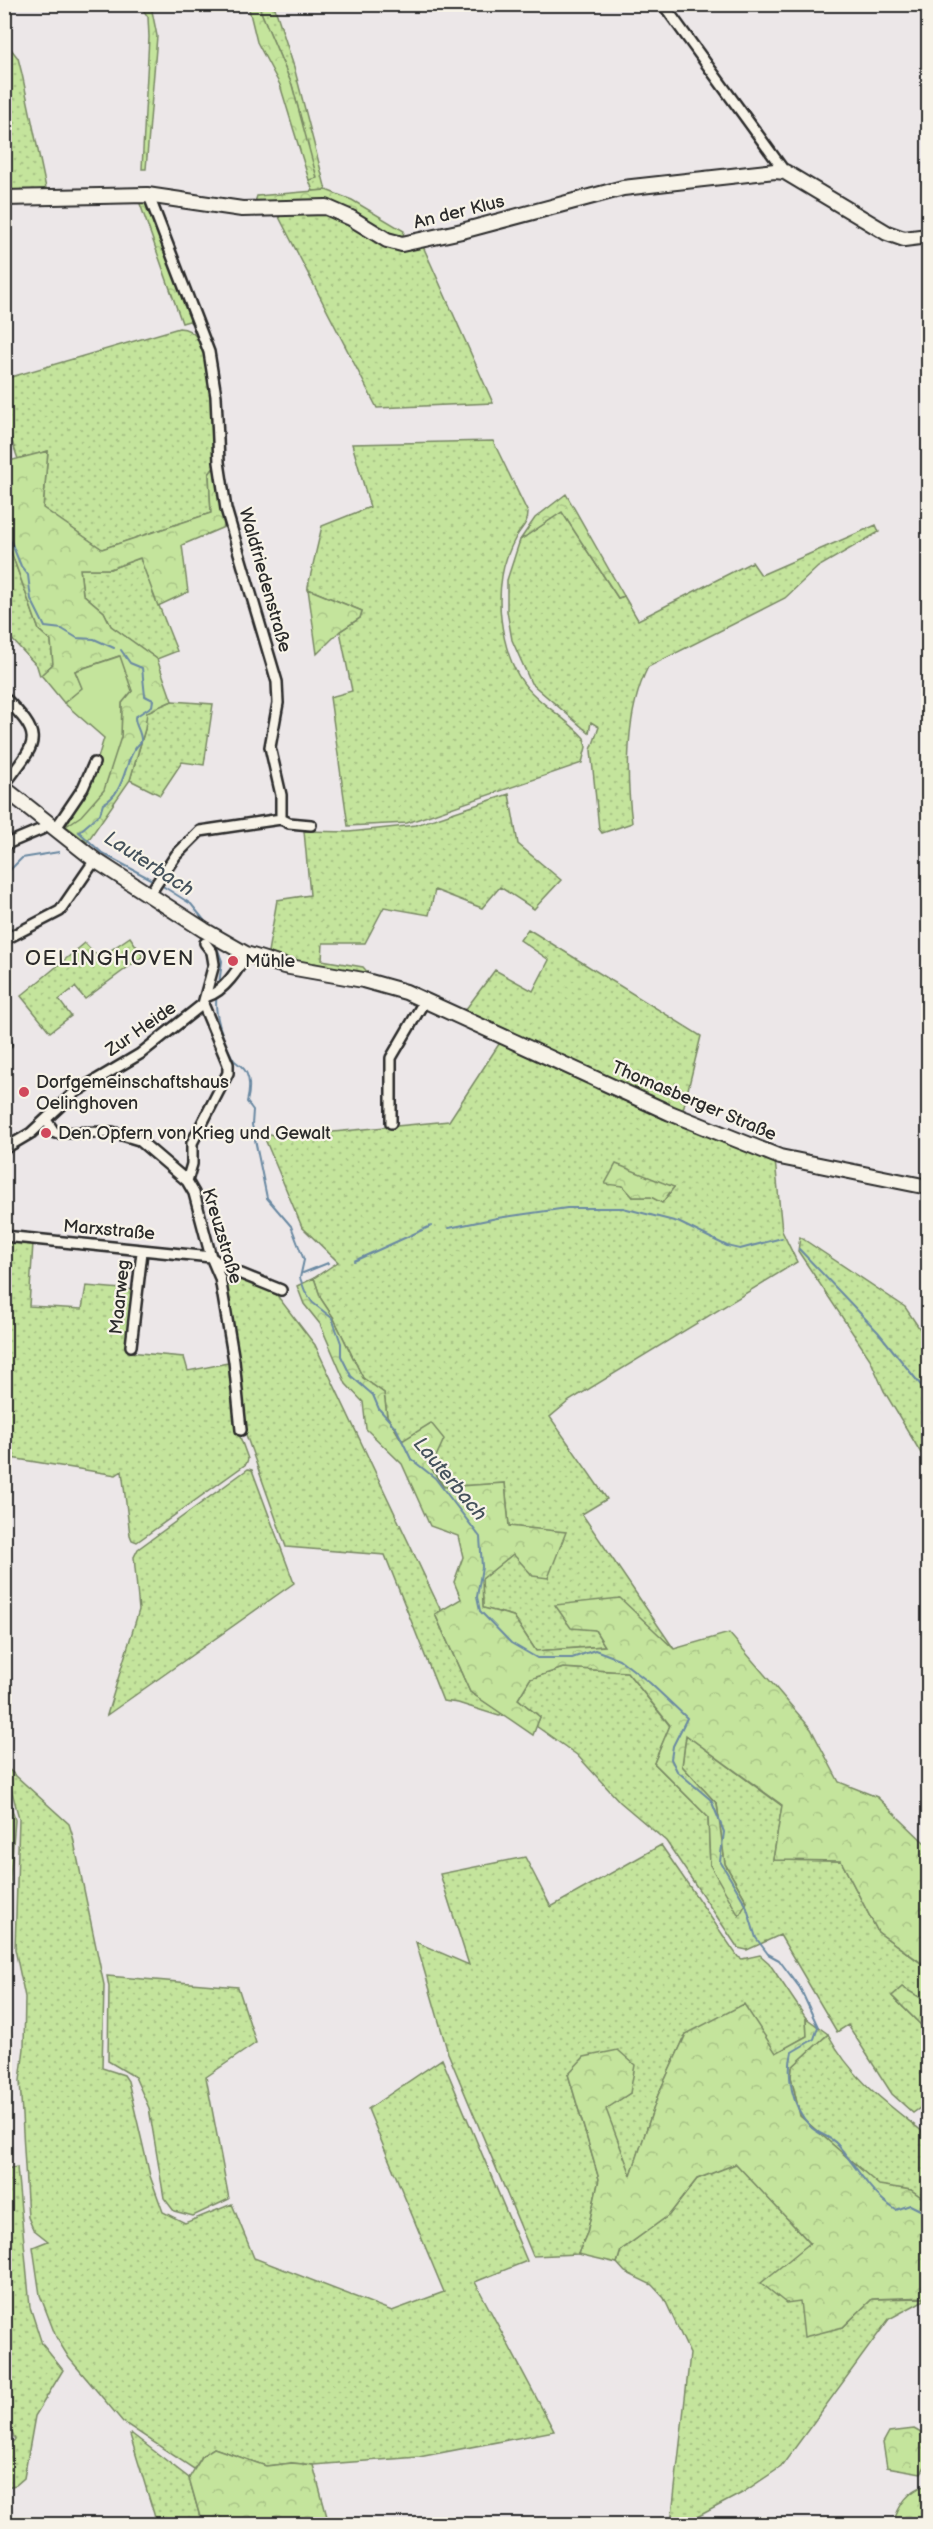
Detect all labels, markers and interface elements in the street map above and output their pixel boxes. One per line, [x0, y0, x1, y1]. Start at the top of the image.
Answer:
street label: An der Klus [411, 191, 507, 233]
street label: Waldfriedenstraße [234, 505, 296, 655]
water label: Lauterbach [100, 826, 198, 902]
district label: OELINGHOVEN [25, 946, 195, 971]
place label: Mühle [245, 951, 296, 972]
marker: Mühle [226, 954, 240, 968]
street label: Zur Heide [101, 997, 180, 1061]
street label: Thomasberger Straße [608, 1057, 780, 1145]
place label: Dorfgemeinschaftshaus Oelinghoven [36, 1072, 229, 1114]
marker: Dorfgemeinschaftshaus Oelinghoven [17, 1085, 31, 1099]
place label: Den Opfern von Krieg und Gewalt [58, 1123, 331, 1144]
marker: Den Opfern von Krieg und Gewalt [39, 1126, 53, 1140]
street label: Kreuzstraße [198, 1186, 247, 1286]
street label: Marxstraße [62, 1216, 156, 1245]
street label: Maarweg [106, 1258, 134, 1336]
water label: Lauterbach [408, 1432, 492, 1526]

